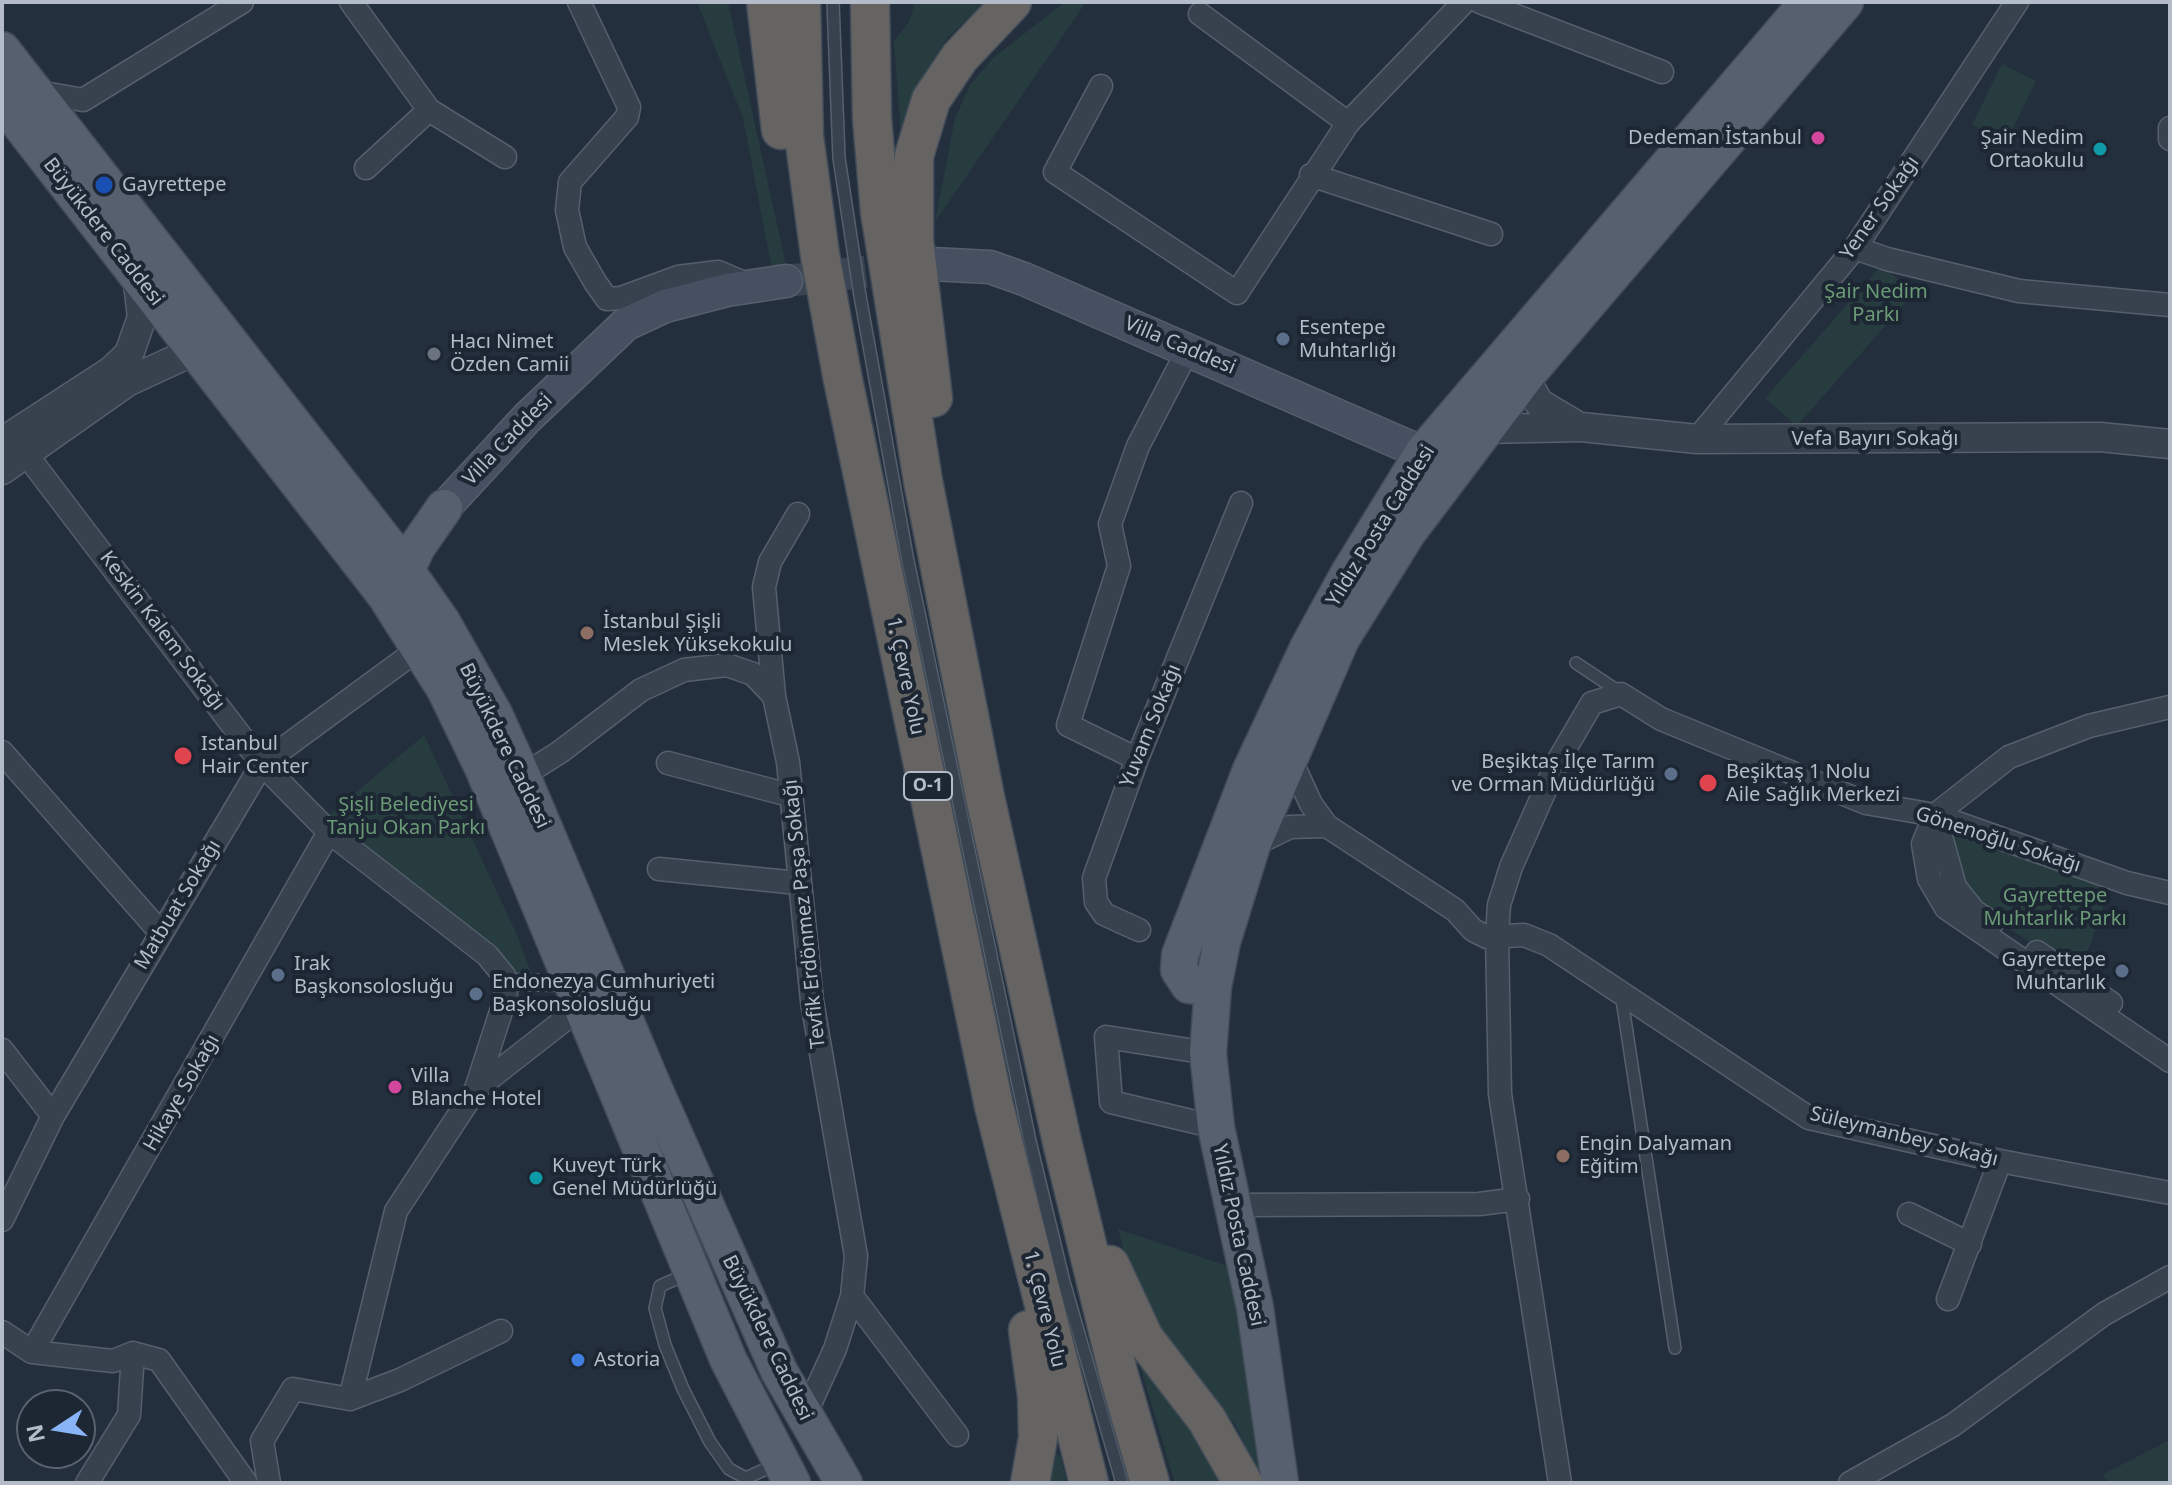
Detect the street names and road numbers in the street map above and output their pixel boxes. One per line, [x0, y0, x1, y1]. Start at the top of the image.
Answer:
street label: Yener Sokağı [1835, 152, 1925, 264]
street label: Büyükdere Caddesi [38, 153, 168, 311]
street label: Villa Caddesi [1121, 312, 1239, 380]
street label: Villa Caddesi [458, 389, 558, 491]
street label: Vefa Bayırı Sokağı [1792, 427, 1958, 451]
street label: Yıldız Posta Caddesi [1322, 441, 1440, 611]
street label: Keskin Kalem Sokağı [94, 547, 230, 715]
street label: 1. Çevre Yolu [881, 615, 929, 737]
street label: Büyükdere Caddesi [454, 659, 554, 833]
street label: Yuvam Sokağı [1115, 661, 1187, 791]
road number: O-1 [904, 772, 952, 800]
street label: Tevfik Erdönmez Paşa Sokağı [779, 778, 831, 1050]
street label: Gönenoğlu Sokağı [1912, 802, 2084, 878]
street label: Matbuat Sokağı [130, 836, 226, 974]
street label: Hikaye Sokağı [139, 1030, 225, 1156]
street label: Süleymanbey Sokağı [1808, 1102, 2000, 1172]
street label: Yıldız Posta Caddesi [1207, 1142, 1269, 1328]
street label: 1. Çevre Yolu [1018, 1248, 1070, 1370]
street label: Büyükdere Caddesi [717, 1251, 817, 1425]

